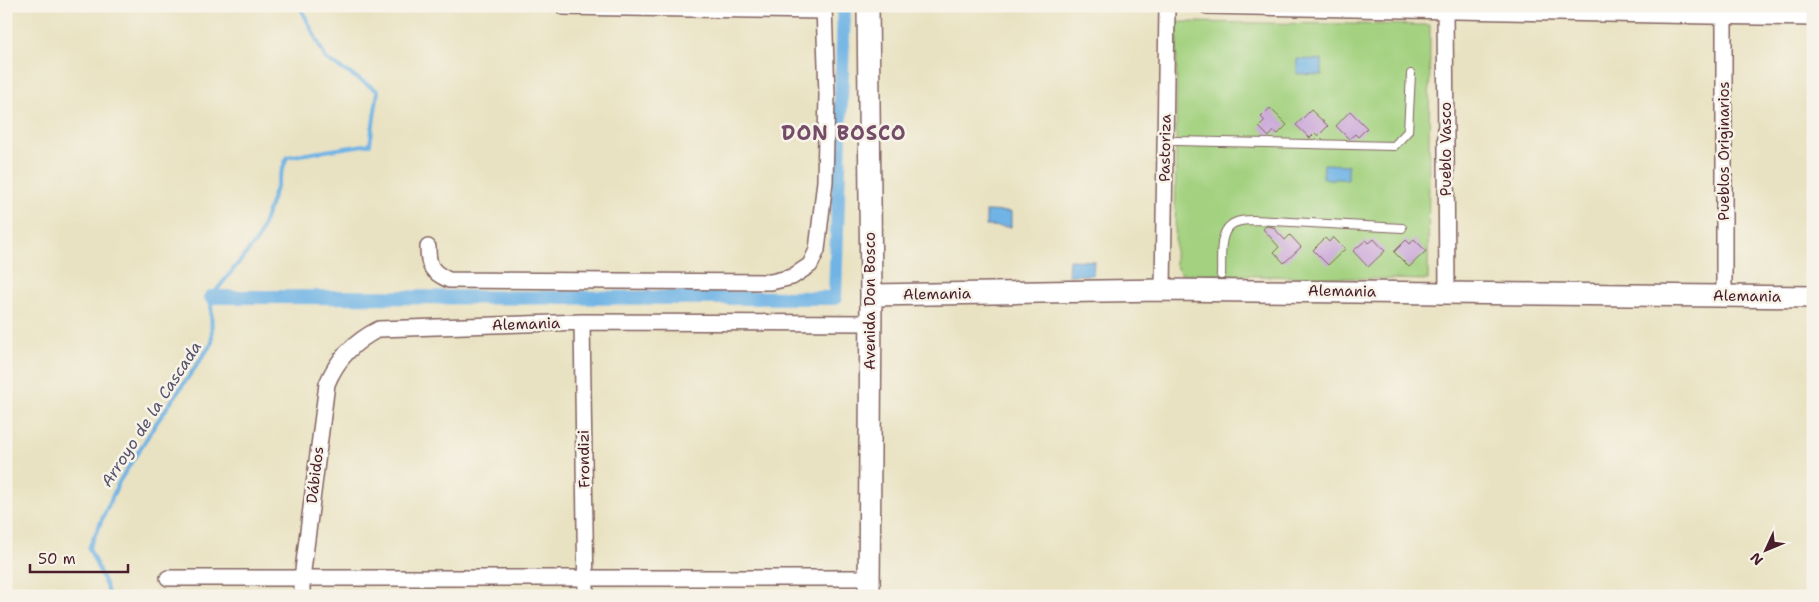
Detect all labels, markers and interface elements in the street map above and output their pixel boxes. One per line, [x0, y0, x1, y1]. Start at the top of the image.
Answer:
street label: Pueblos Originarios [1714, 81, 1734, 221]
street label: Pueblo Vasco [1436, 102, 1456, 196]
street label: Pastoriza [1154, 113, 1176, 182]
district label: DON BOSCO [781, 120, 907, 146]
street label: Avenida Don Bosco [860, 232, 880, 370]
street label: Alemania [1308, 280, 1377, 302]
street label: Alemania [903, 283, 972, 305]
street label: Alemania [1713, 285, 1782, 307]
street label: Alemania [492, 313, 561, 335]
water label: Arroyo de la Cascada [96, 337, 206, 491]
street label: Frondizi [573, 430, 595, 488]
street label: Dábidos [302, 445, 328, 505]
north arrow [1742, 524, 1792, 574]
scale bar [30, 542, 128, 574]
text: 50 m [38, 549, 76, 569]
text: N [1746, 549, 1767, 569]

